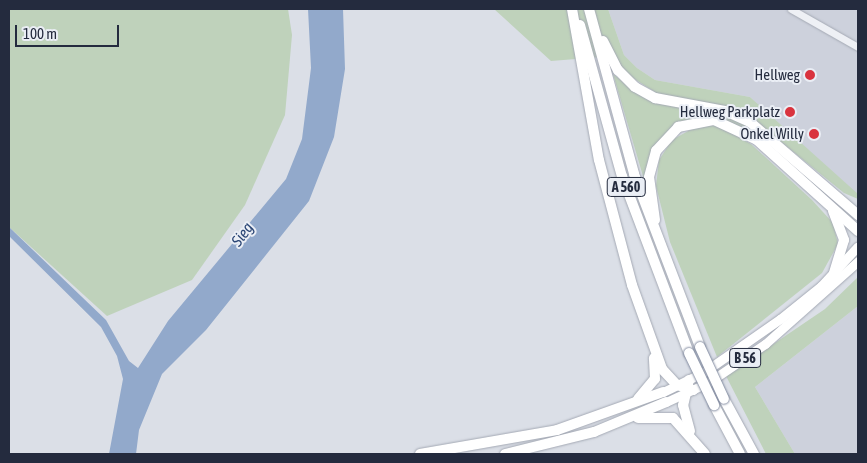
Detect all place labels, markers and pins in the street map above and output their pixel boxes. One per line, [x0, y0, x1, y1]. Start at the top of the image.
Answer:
place label: Hellweg [755, 66, 800, 84]
marker: Hellweg [804, 69, 816, 81]
place label: Hellweg Parkplatz [680, 103, 780, 121]
marker: Hellweg Parkplatz [784, 106, 796, 118]
place label: Onkel Willy [741, 125, 804, 143]
marker: Onkel Willy [808, 128, 820, 140]

